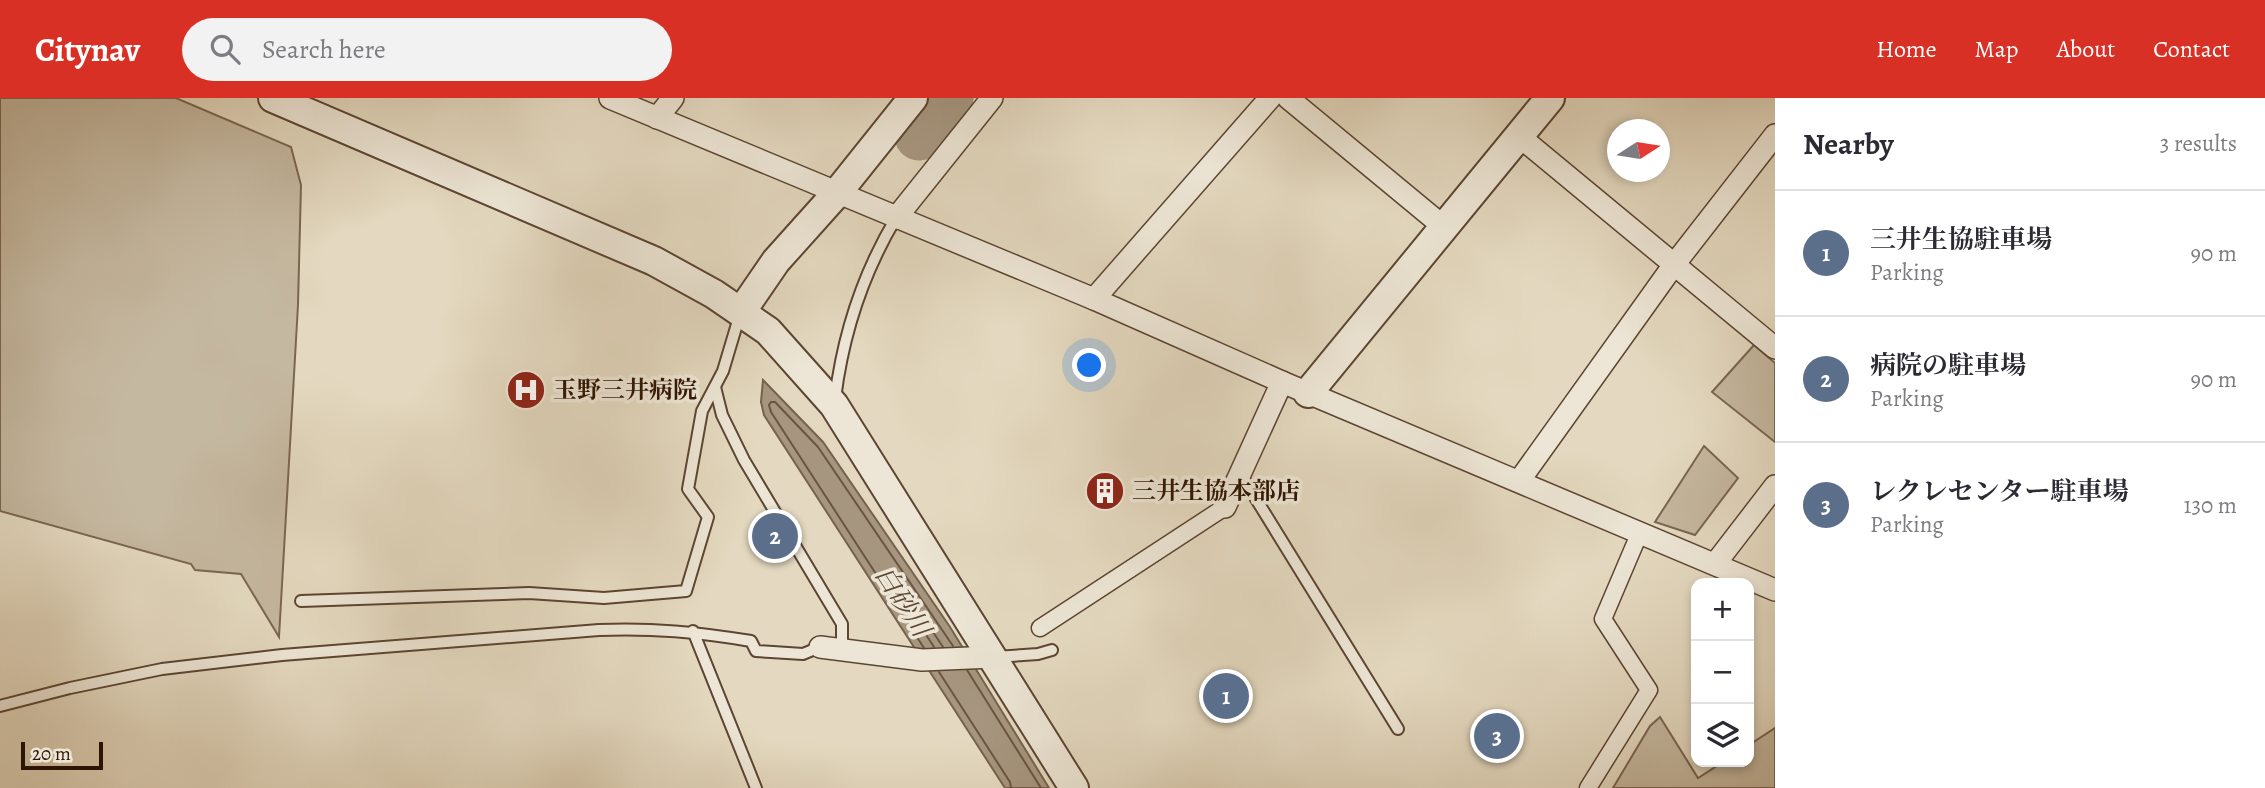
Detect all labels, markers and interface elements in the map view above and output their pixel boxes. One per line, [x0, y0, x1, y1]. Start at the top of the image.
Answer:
search box [182, 18, 672, 81]
text: Citynav [35, 27, 140, 72]
icon: search [206, 30, 244, 68]
text: Search here [262, 32, 386, 67]
text: Home [1876, 33, 1937, 65]
text: Map [1975, 33, 2019, 65]
text: About [2057, 33, 2115, 65]
text: Contact [2153, 33, 2230, 65]
north arrow [1607, 119, 1670, 182]
text: Nearby [1803, 124, 1894, 164]
text: 3 results [2160, 128, 2237, 159]
text: 三井生協駐車場 [1870, 222, 2052, 257]
text: 1 [1822, 238, 1830, 269]
text: 90 m [2191, 238, 2237, 269]
text: Parking [1870, 257, 1944, 288]
your location [1072, 348, 1106, 382]
text: 病院の駐車場 [1870, 348, 2026, 383]
text: 2 [1820, 364, 1832, 395]
text: 90 m [2191, 364, 2237, 395]
hospital icon: 玉野三井病院 [505, 369, 547, 411]
place label: 玉野三井病院 [553, 374, 697, 406]
text: Parking [1870, 383, 1944, 414]
building icon: 三井生協本部店 [1084, 470, 1126, 512]
text: レクレセンター駐車場 [1870, 474, 2128, 509]
place label: 三井生協本部店 [1132, 475, 1300, 507]
text: 3 [1821, 490, 1831, 521]
text: 130 m [2184, 490, 2237, 521]
text: Parking [1870, 509, 1944, 540]
pin: 2 [752, 510, 798, 562]
water label: 白砂川 [867, 559, 940, 646]
map controls [1691, 578, 1754, 767]
button: + [1691, 578, 1754, 641]
button: − [1691, 641, 1754, 704]
pin: 1 [1203, 670, 1249, 722]
button: layers [1691, 704, 1754, 767]
pin: 3 [1474, 710, 1520, 762]
scale bar [21, 739, 103, 771]
text: 20 m [32, 741, 71, 767]

